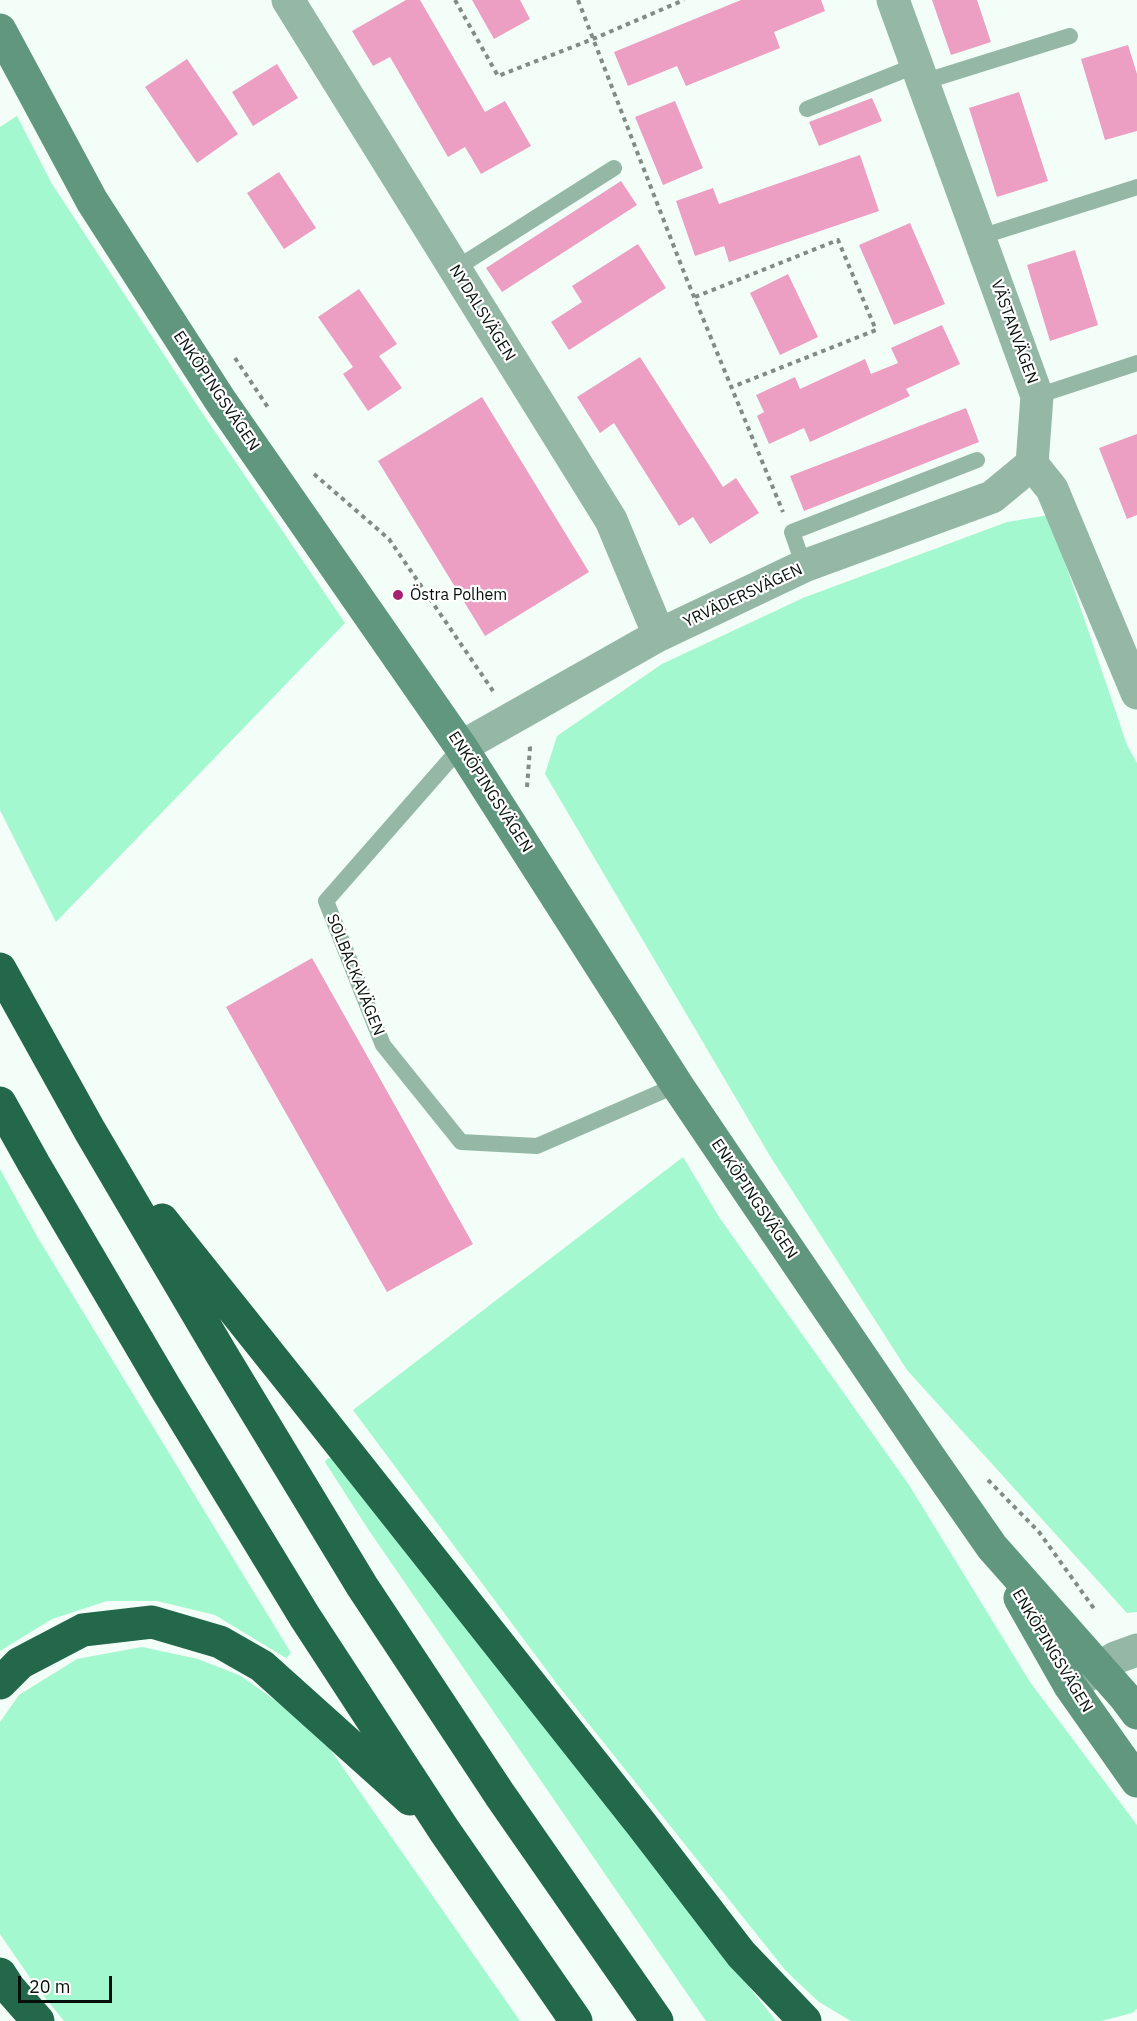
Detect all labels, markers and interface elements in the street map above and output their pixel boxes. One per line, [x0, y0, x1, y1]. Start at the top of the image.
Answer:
street label: NYDALSVÄGEN [445, 261, 519, 365]
street label: VÄSTANVÄGEN [986, 278, 1042, 386]
street label: ENKÖPINGSVÄGEN [169, 327, 263, 455]
street label: YRVÄDERSVÄGEN [680, 560, 806, 632]
place label: Östra Polhem [410, 585, 507, 605]
marker: Östra Polhem [391, 588, 405, 602]
street label: ENKÖPINGSVÄGEN [444, 728, 536, 856]
street label: SOLBACKAVÄGEN [322, 911, 388, 1039]
street label: ENKÖPINGSVÄGEN [707, 1135, 801, 1263]
street label: ENKÖPINGSVÄGEN [1008, 1586, 1096, 1716]
scale bar [21, 1964, 116, 2002]
text: 20 m [29, 1975, 71, 1998]

